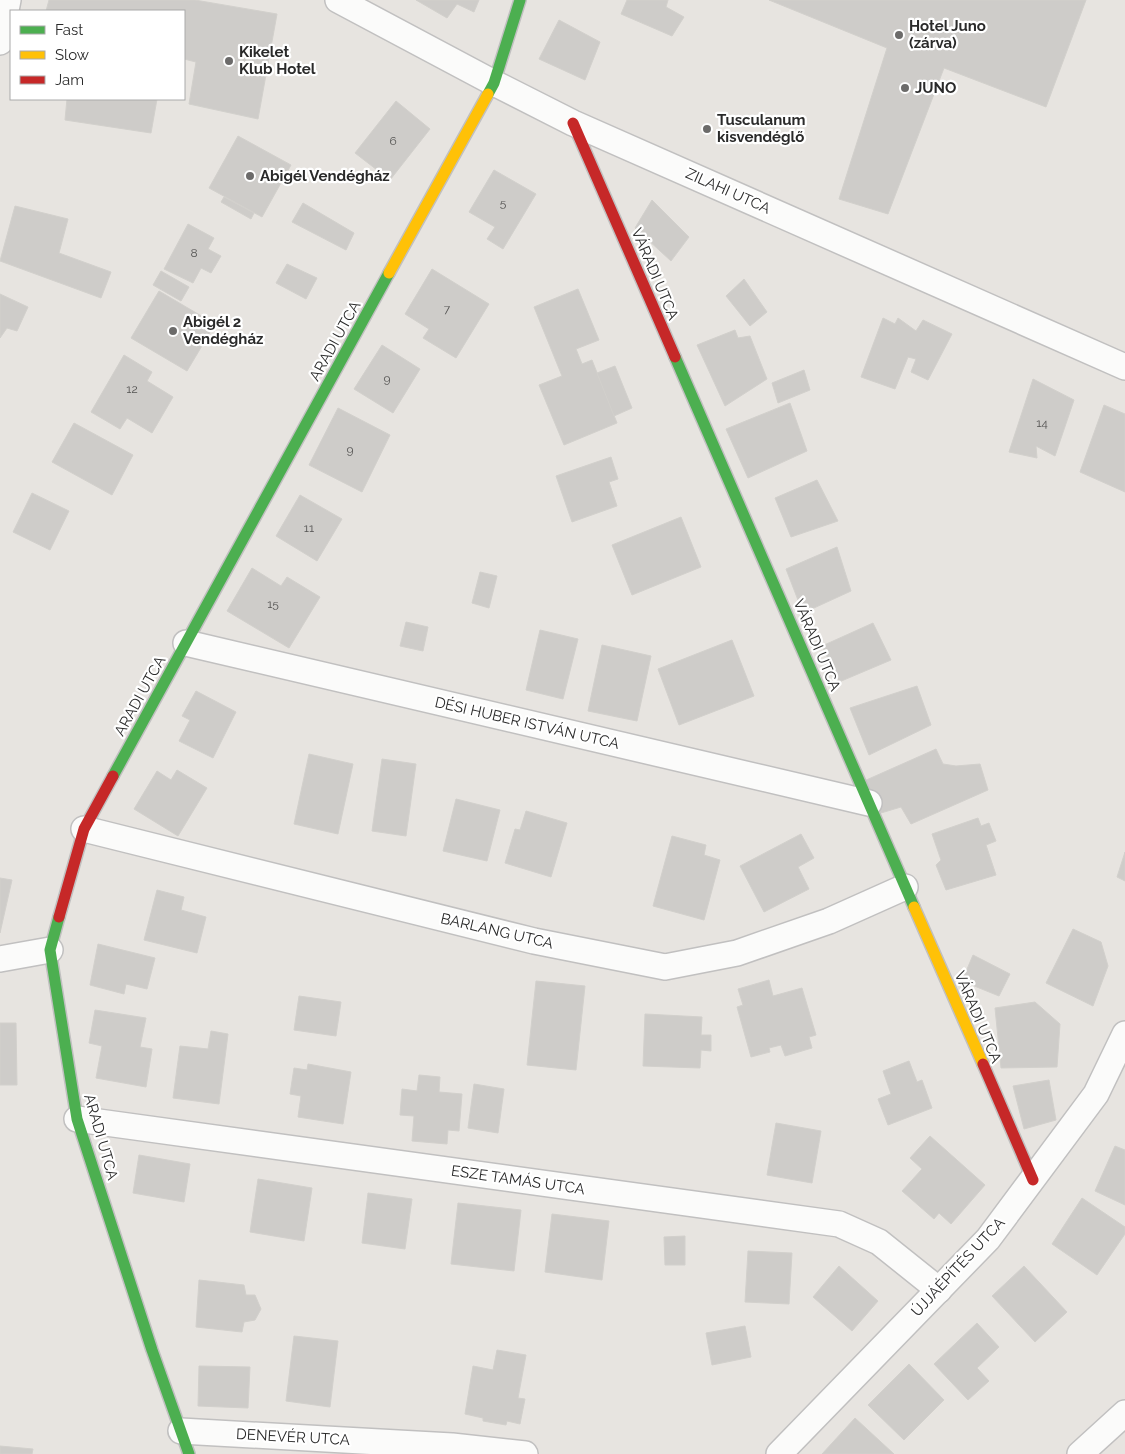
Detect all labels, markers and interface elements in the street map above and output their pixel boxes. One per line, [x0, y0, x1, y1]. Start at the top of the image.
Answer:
legend [10, 10, 185, 100]
place label: Hotel Juno (zárva) [909, 17, 986, 52]
text: Fast [55, 21, 83, 39]
marker: Hotel Juno (zárva) [893, 29, 905, 41]
place label: Kikelet Klub Hotel [239, 43, 316, 78]
text: Slow [55, 46, 89, 64]
marker: Kikelet Klub Hotel [223, 55, 235, 67]
text: Jam [55, 71, 84, 89]
place label: JUNO [915, 79, 956, 97]
marker: JUNO [899, 82, 911, 94]
place label: Tusculanum kisvendéglő [717, 111, 806, 146]
marker: Tusculanum kisvendéglő [701, 123, 713, 135]
house number: 6 [389, 134, 397, 148]
street label: ZILAHI UTCA [683, 164, 773, 218]
place label: Abigél Vendégház [260, 167, 390, 185]
marker: Abigél Vendégház [244, 170, 256, 182]
house number: 5 [500, 196, 507, 210]
street label: VÁRADI UTCA [628, 225, 682, 323]
house number: 8 [190, 246, 198, 260]
street label: ARADI UTCA [306, 298, 364, 384]
house number: 7 [444, 302, 451, 316]
place label: Abigél 2 Vendégház [183, 313, 263, 348]
marker: Abigél 2 Vendégház [167, 325, 179, 337]
house number: 9 [383, 372, 391, 386]
house number: 12 [126, 382, 138, 396]
house number: 14 [1036, 416, 1048, 430]
house number: 9 [346, 443, 354, 457]
house number: 11 [304, 521, 314, 535]
street label: VÁRADI UTCA [790, 596, 844, 694]
house number: 15 [267, 597, 279, 611]
street label: ARADI UTCA [111, 653, 169, 739]
street label: DÉSI HUBER ISTVÁN UTCA [433, 693, 621, 753]
street label: BARLANG UTCA [439, 909, 555, 953]
street label: VÁRADI UTCA [951, 968, 1005, 1066]
street label: ARADI UTCA [80, 1092, 122, 1182]
street label: ESZE TAMÁS UTCA [450, 1162, 586, 1198]
street label: ÚJJÁÉPÍTÉS UTCA [907, 1214, 1009, 1320]
street label: DENEVÉR UTCA [236, 1425, 350, 1449]

